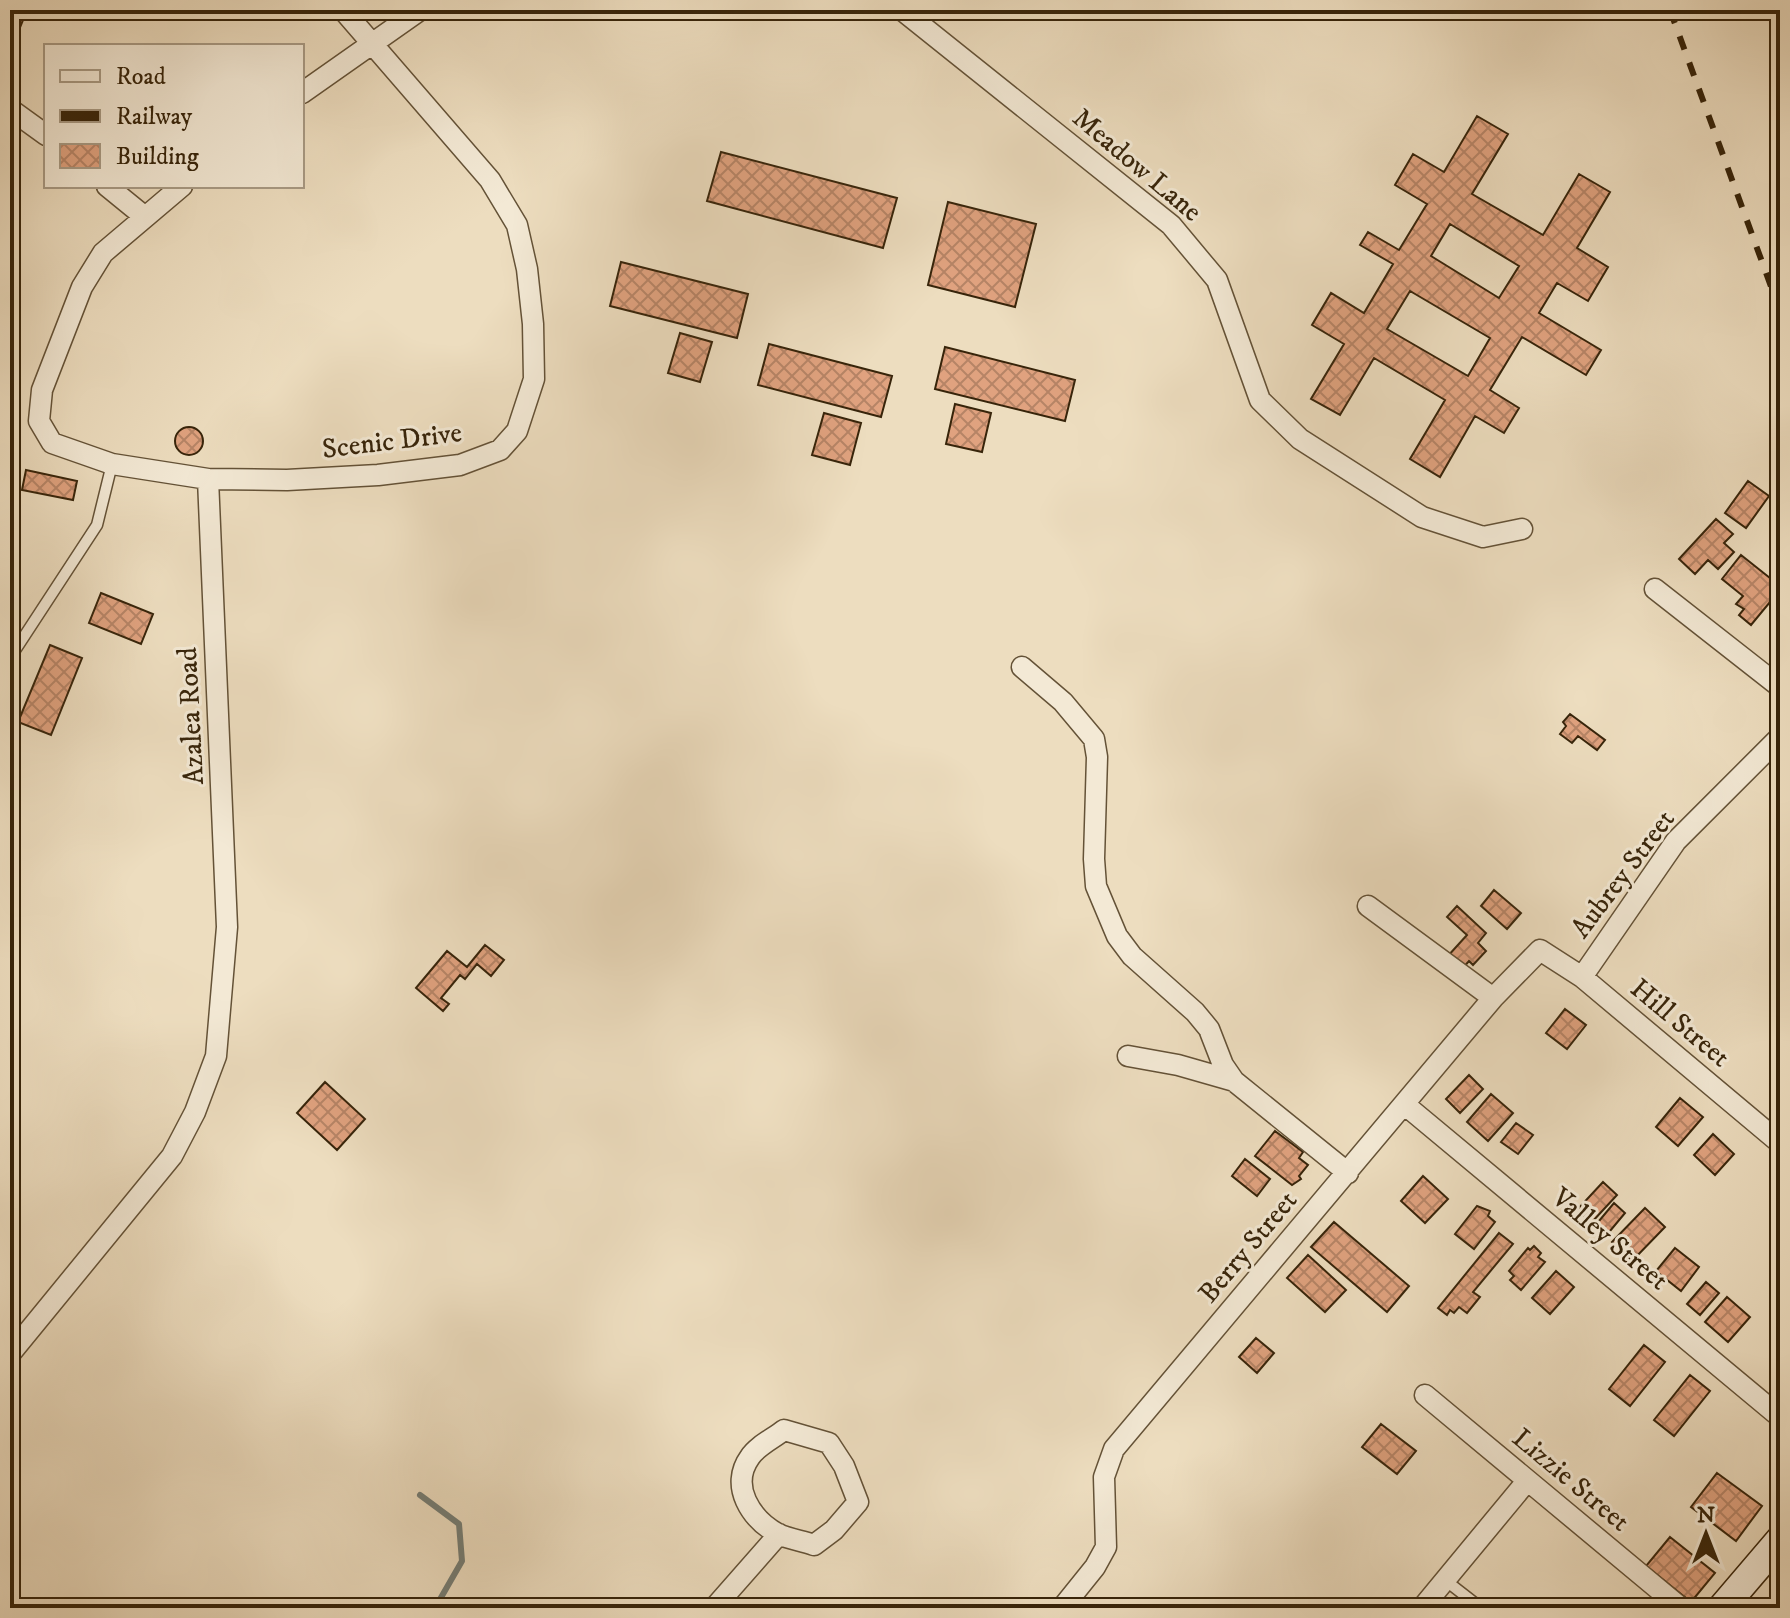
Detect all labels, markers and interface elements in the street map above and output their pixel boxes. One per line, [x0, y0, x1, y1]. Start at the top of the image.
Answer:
legend [44, 44, 304, 188]
text: Road [116, 62, 166, 92]
street label: Meadow Lane [1065, 101, 1209, 229]
text: Railway [116, 102, 193, 132]
text: Building [116, 142, 199, 172]
street label: Scenic Drive [320, 415, 464, 467]
street label: Azalea Road [170, 646, 212, 786]
street label: Aubrey Street [1563, 803, 1683, 945]
street label: Hill Street [1623, 971, 1737, 1075]
street label: Valley Street [1544, 1179, 1676, 1298]
street label: Berry Street [1191, 1184, 1305, 1310]
street label: Lizzie Street [1505, 1421, 1637, 1539]
north arrow [1666, 1494, 1746, 1574]
text: N [1697, 1502, 1715, 1529]

